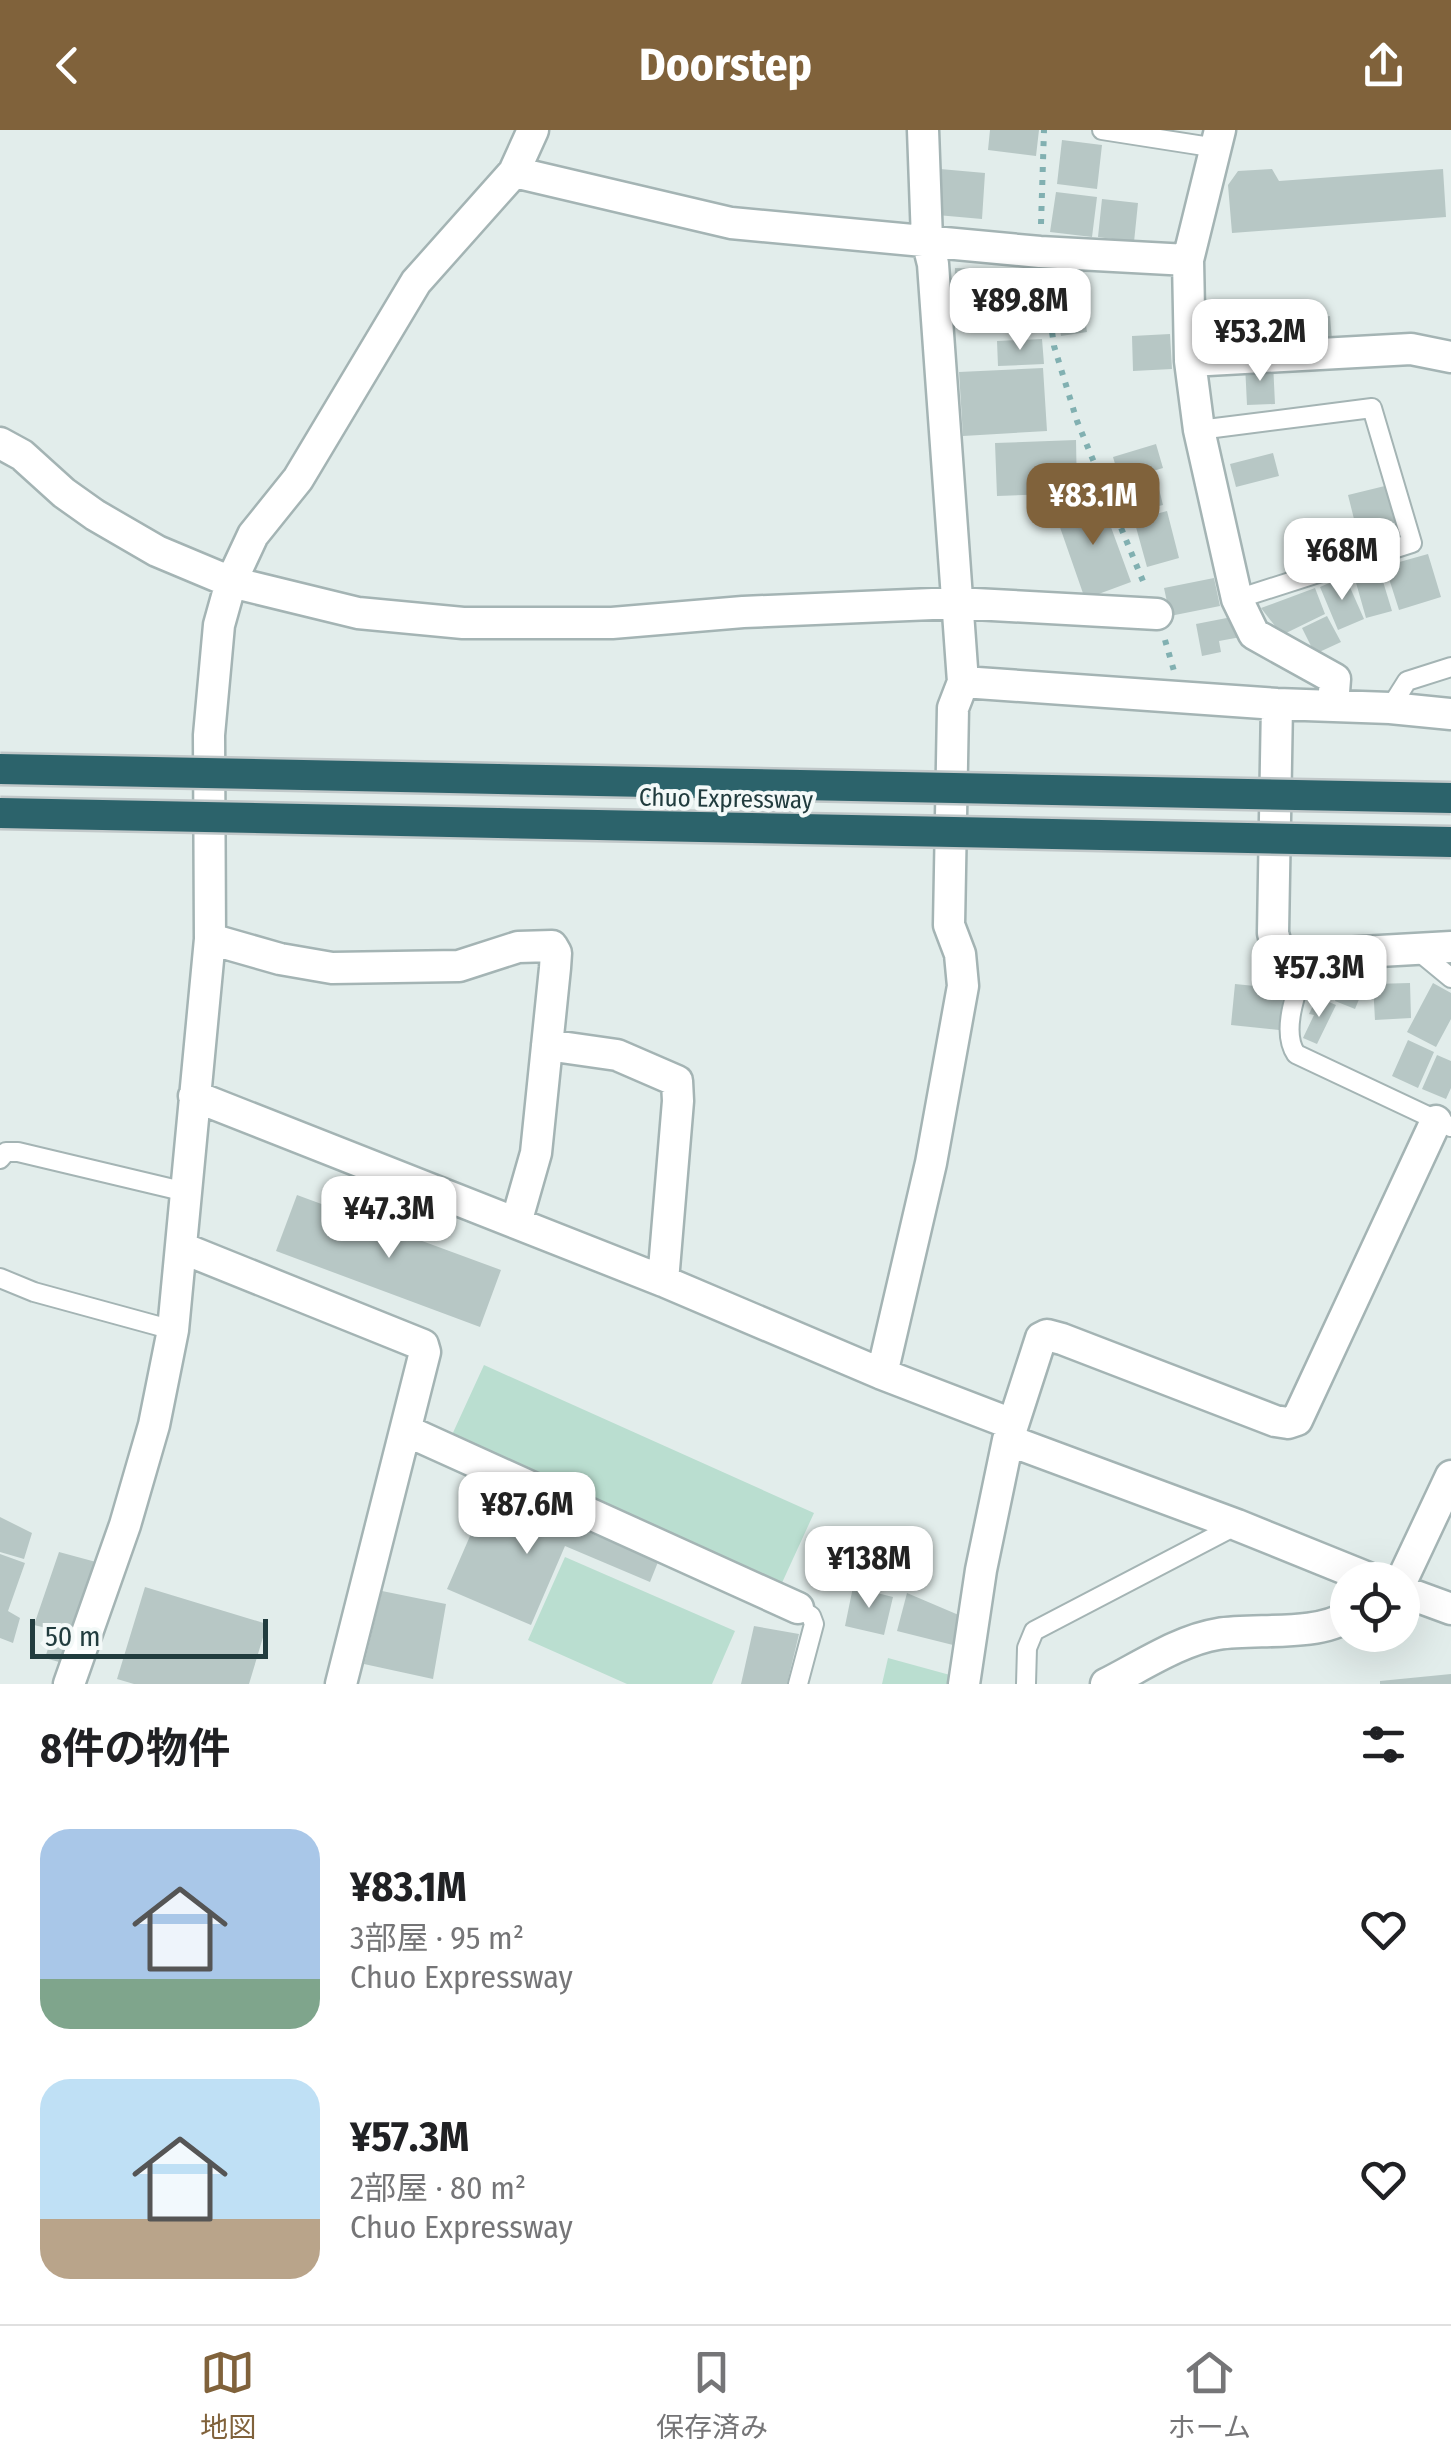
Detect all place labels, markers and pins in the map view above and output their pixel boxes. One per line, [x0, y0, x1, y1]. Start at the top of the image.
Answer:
pin: ¥89.8M [939, 268, 1101, 353]
pin: ¥53.2M [1179, 299, 1341, 384]
pin: ¥83.1M [1012, 463, 1174, 548]
pin: ¥68M [1283, 518, 1401, 603]
pin: ¥57.3M [1238, 935, 1400, 1020]
pin: ¥47.3M [308, 1176, 470, 1261]
pin: ¥87.6M [446, 1472, 608, 1557]
pin: ¥138M [799, 1526, 939, 1611]

